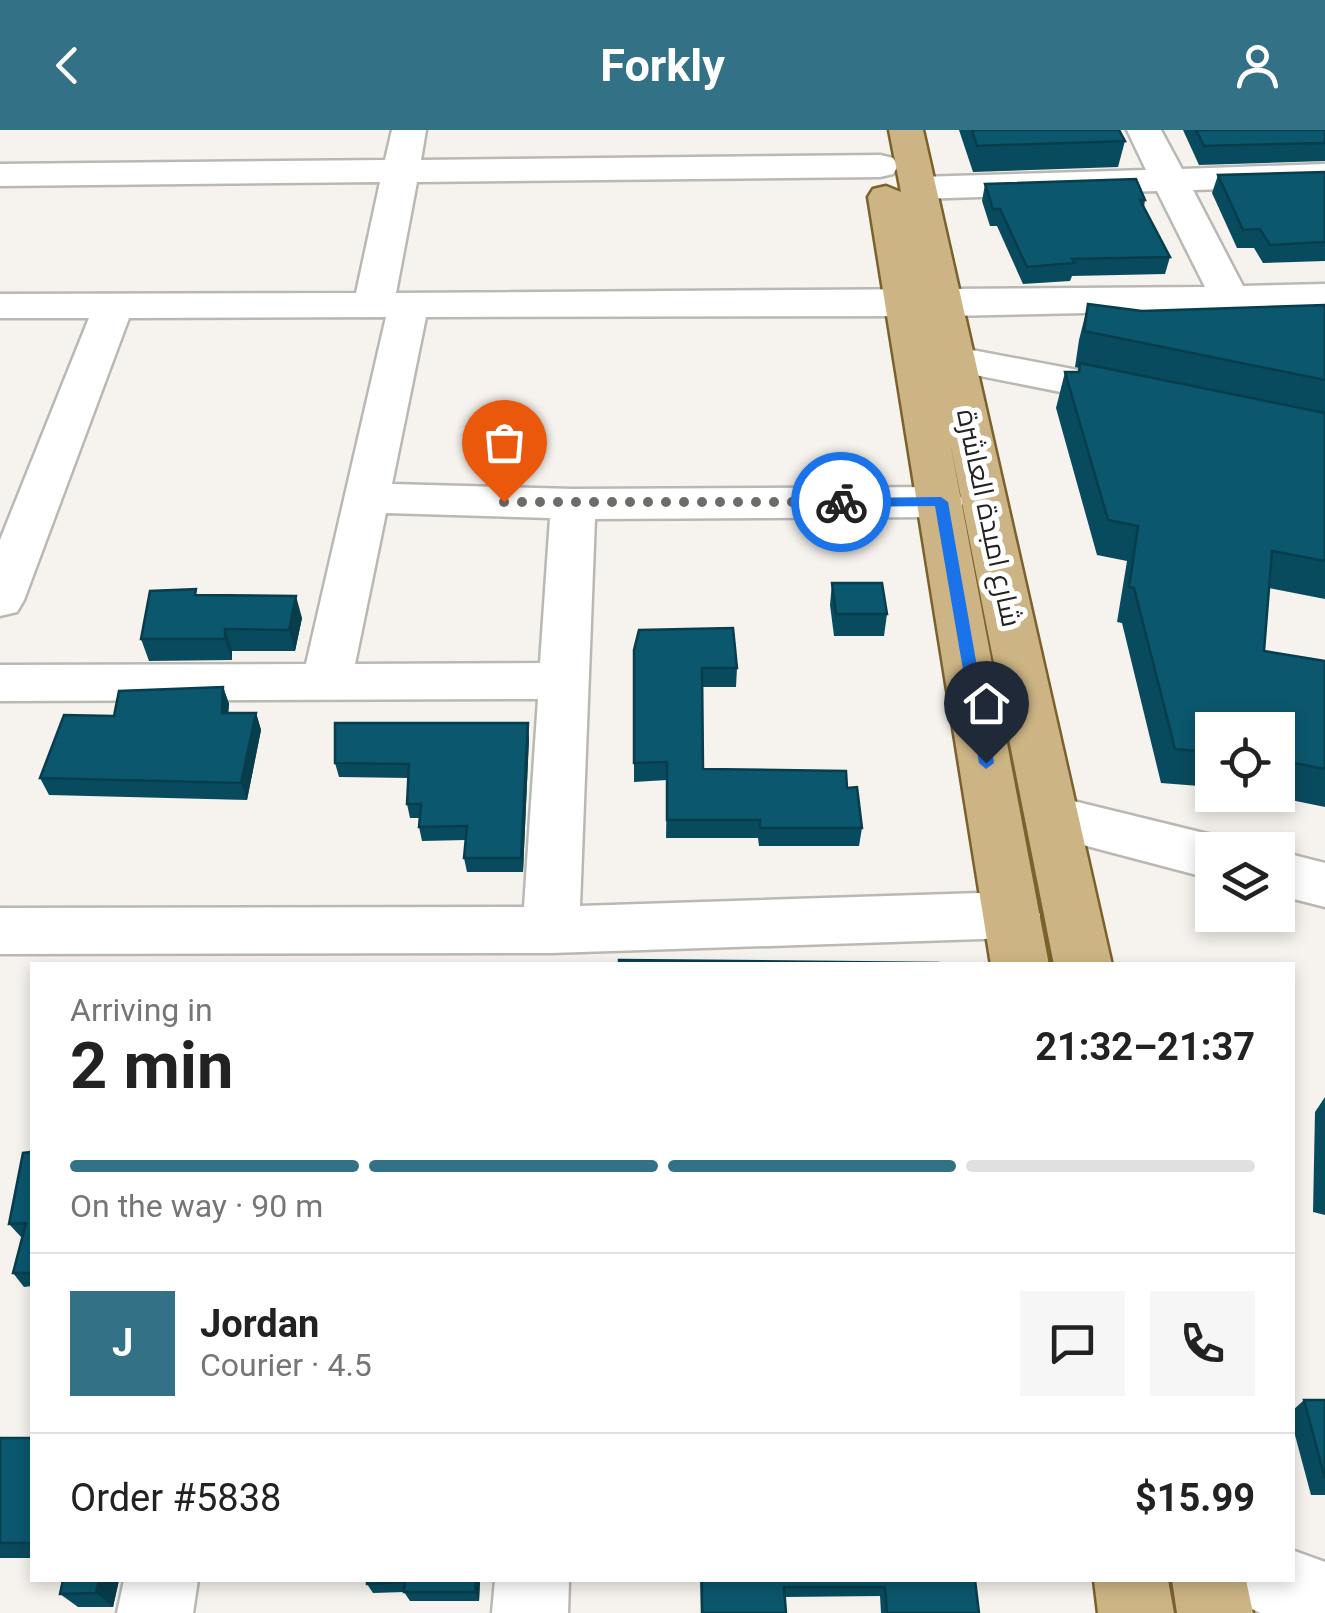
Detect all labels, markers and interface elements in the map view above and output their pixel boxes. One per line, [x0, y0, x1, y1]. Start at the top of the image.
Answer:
icon: back [40, 38, 95, 93]
icon: person [1230, 38, 1285, 93]
text: Forkly [600, 39, 725, 92]
pin [462, 400, 547, 503]
street label: شارع امبدة العاشرة [948, 406, 1028, 630]
icon: bag [477, 415, 532, 470]
courier [791, 452, 891, 552]
icon: bike [814, 475, 869, 530]
pin [944, 661, 1029, 764]
icon: home [959, 676, 1014, 731]
map controls [1195, 712, 1295, 932]
button: locate [1195, 712, 1295, 812]
button: layers [1195, 832, 1295, 932]
text: Arriving in [70, 991, 213, 1029]
text: 21:32–21:37 [1035, 1025, 1255, 1069]
text: 2 min [70, 1028, 233, 1104]
text: On the way · 90 m [70, 1187, 323, 1225]
button: chat [1020, 1291, 1125, 1396]
button: phone [1150, 1291, 1255, 1396]
text: Jordan [200, 1302, 319, 1346]
text: J [112, 1321, 133, 1365]
text: Courier · 4.5 [200, 1346, 372, 1384]
text: Order #5838 [70, 1476, 281, 1520]
text: $15.99 [1135, 1476, 1255, 1520]

